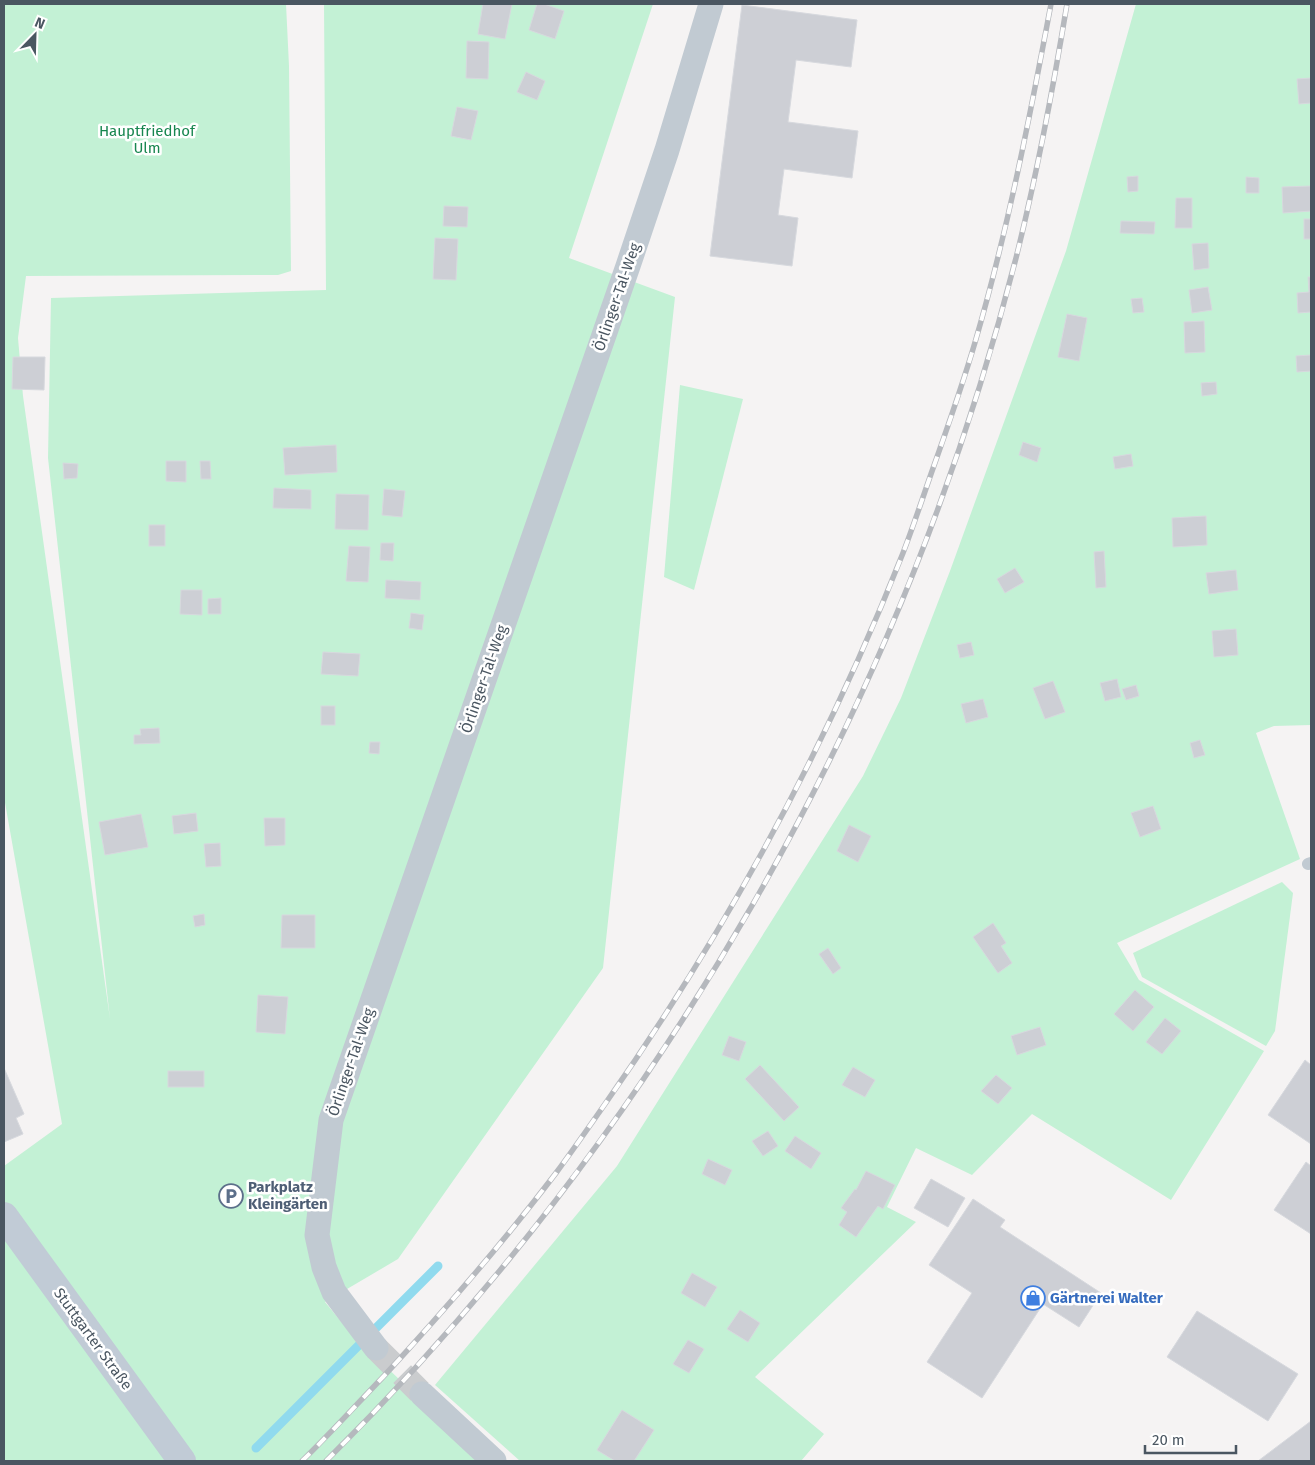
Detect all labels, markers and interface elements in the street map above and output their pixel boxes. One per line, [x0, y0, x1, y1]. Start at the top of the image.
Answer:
north arrow [10, 10, 60, 60]
text: N [32, 14, 47, 33]
park label: Hauptfriedhof Ulm [99, 122, 196, 157]
street label: Örlinger-Tal-Weg [590, 240, 644, 354]
street label: Örlinger-Tal-Weg [457, 622, 511, 736]
street label: Örlinger-Tal-Weg [324, 1005, 378, 1119]
place label: Parkplatz Kleingärten [248, 1178, 328, 1213]
parking icon: Parkplatz Kleingärten [218, 1183, 244, 1209]
street label: Stuttgarter Straße [50, 1285, 136, 1393]
shop icon: Gärtnerei Walter [1020, 1285, 1046, 1311]
place label: Gärtnerei Walter [1050, 1289, 1164, 1307]
scale bar [1145, 1422, 1236, 1454]
text: 20 m [1152, 1431, 1185, 1449]

